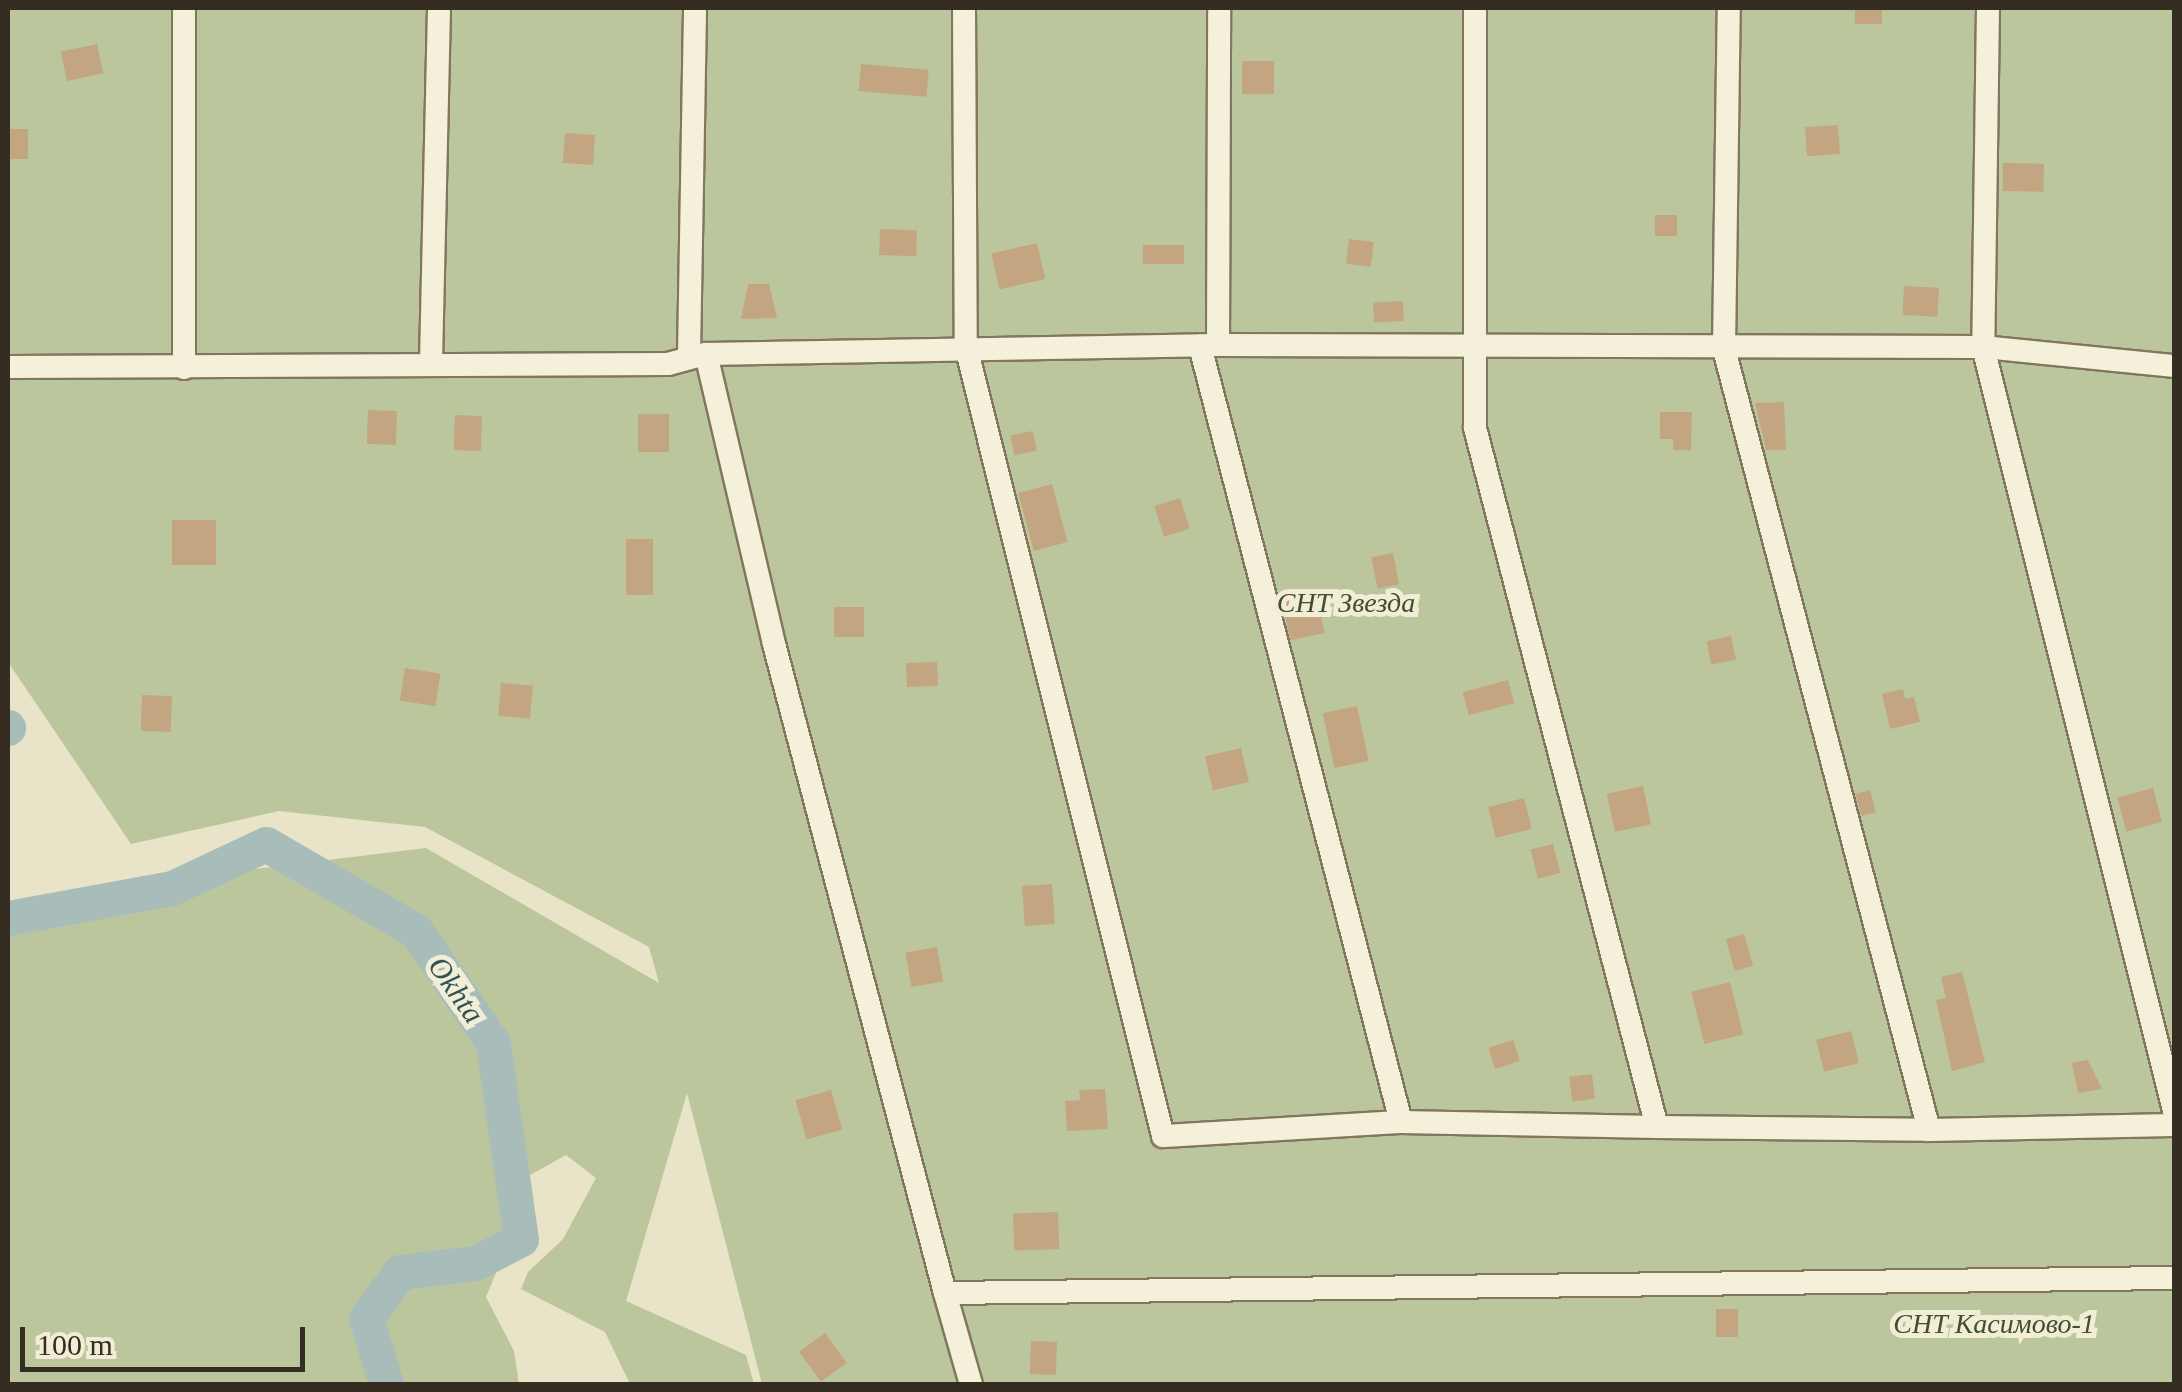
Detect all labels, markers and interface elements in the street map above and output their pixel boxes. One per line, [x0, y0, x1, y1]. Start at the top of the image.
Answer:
park label: СНТ Звезда [1277, 586, 1415, 620]
water label: Okhta [420, 950, 492, 1030]
scale bar [25, 1307, 310, 1369]
park label: СНТ Касимово-1 [1893, 1307, 2095, 1341]
text: 100 m [37, 1328, 113, 1361]

